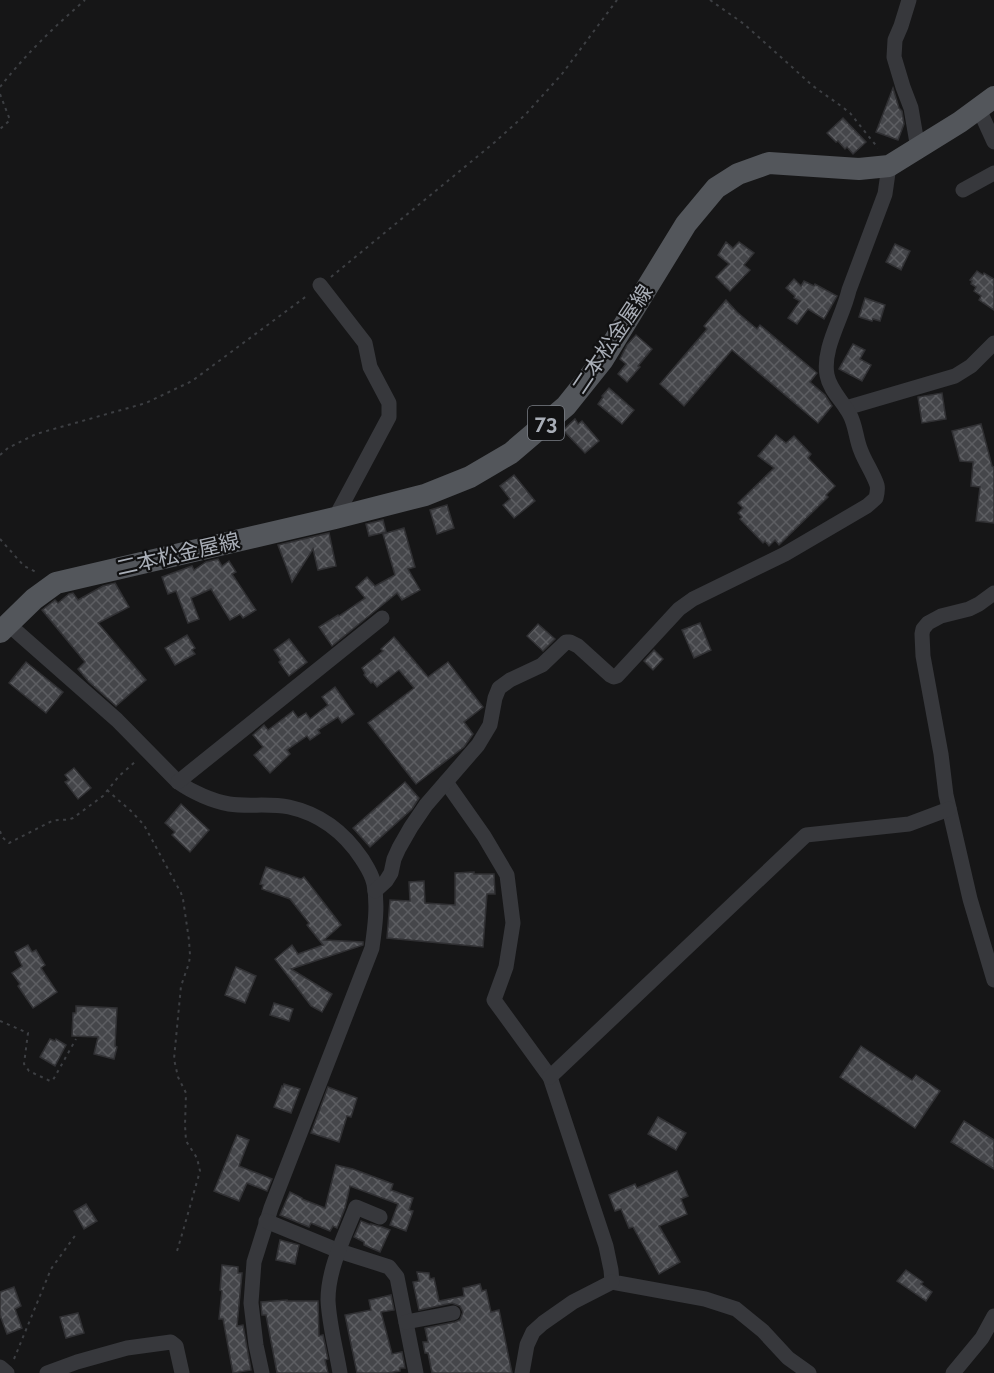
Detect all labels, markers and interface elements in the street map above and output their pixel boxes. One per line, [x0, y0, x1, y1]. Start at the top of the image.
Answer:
street label: 二本松金屋線 [566, 280, 658, 398]
road number: 73 [528, 406, 564, 440]
street label: 二本松金屋線 [114, 528, 242, 580]

